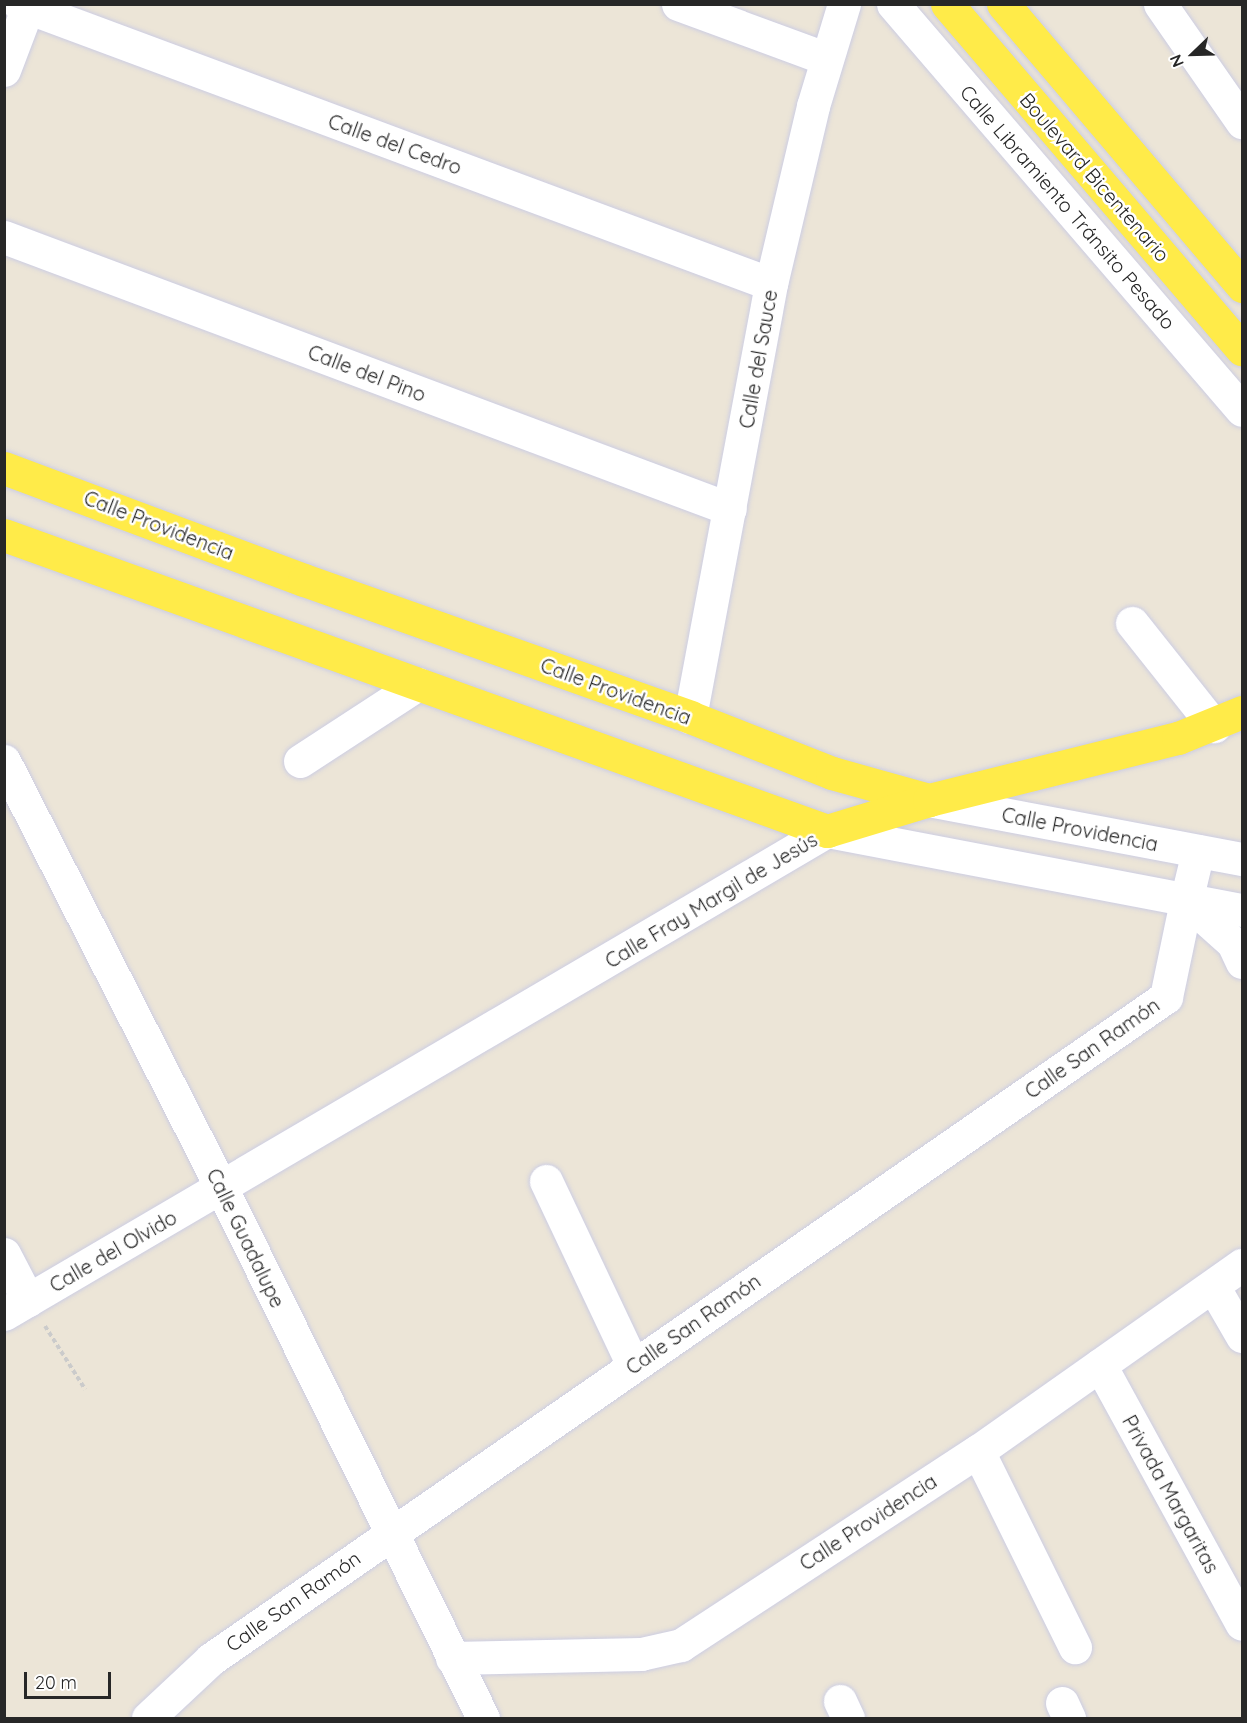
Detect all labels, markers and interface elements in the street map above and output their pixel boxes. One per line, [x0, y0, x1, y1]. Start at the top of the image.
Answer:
north arrow [1163, 24, 1223, 84]
text: N [1165, 52, 1188, 70]
street label: Calle Libramiento Tránsito Pesado [955, 80, 1181, 334]
street label: Boulevard Bicentenario [1015, 88, 1175, 266]
street label: Calle del Cedro [325, 109, 465, 179]
street label: Calle del Sauce [734, 288, 782, 430]
street label: Calle del Pino [305, 340, 429, 406]
street label: Calle Providencia [81, 485, 237, 565]
street label: Calle Providencia [537, 653, 695, 729]
street label: Calle Providencia [1000, 802, 1160, 856]
street label: Calle Fray Margil de Jesús [601, 827, 821, 973]
street label: Calle San Ramón [1020, 993, 1164, 1103]
street label: Calle Guadalupe [202, 1164, 290, 1312]
street label: Calle del Olvido [45, 1205, 181, 1297]
street label: Calle San Ramón [621, 1269, 765, 1379]
street label: Privada Margaritas [1118, 1411, 1224, 1577]
street label: Calle Providencia [795, 1469, 941, 1575]
street label: Calle San Ramón [221, 1546, 365, 1656]
scale bar [27, 1660, 114, 1698]
text: 20 m [35, 1671, 77, 1694]

